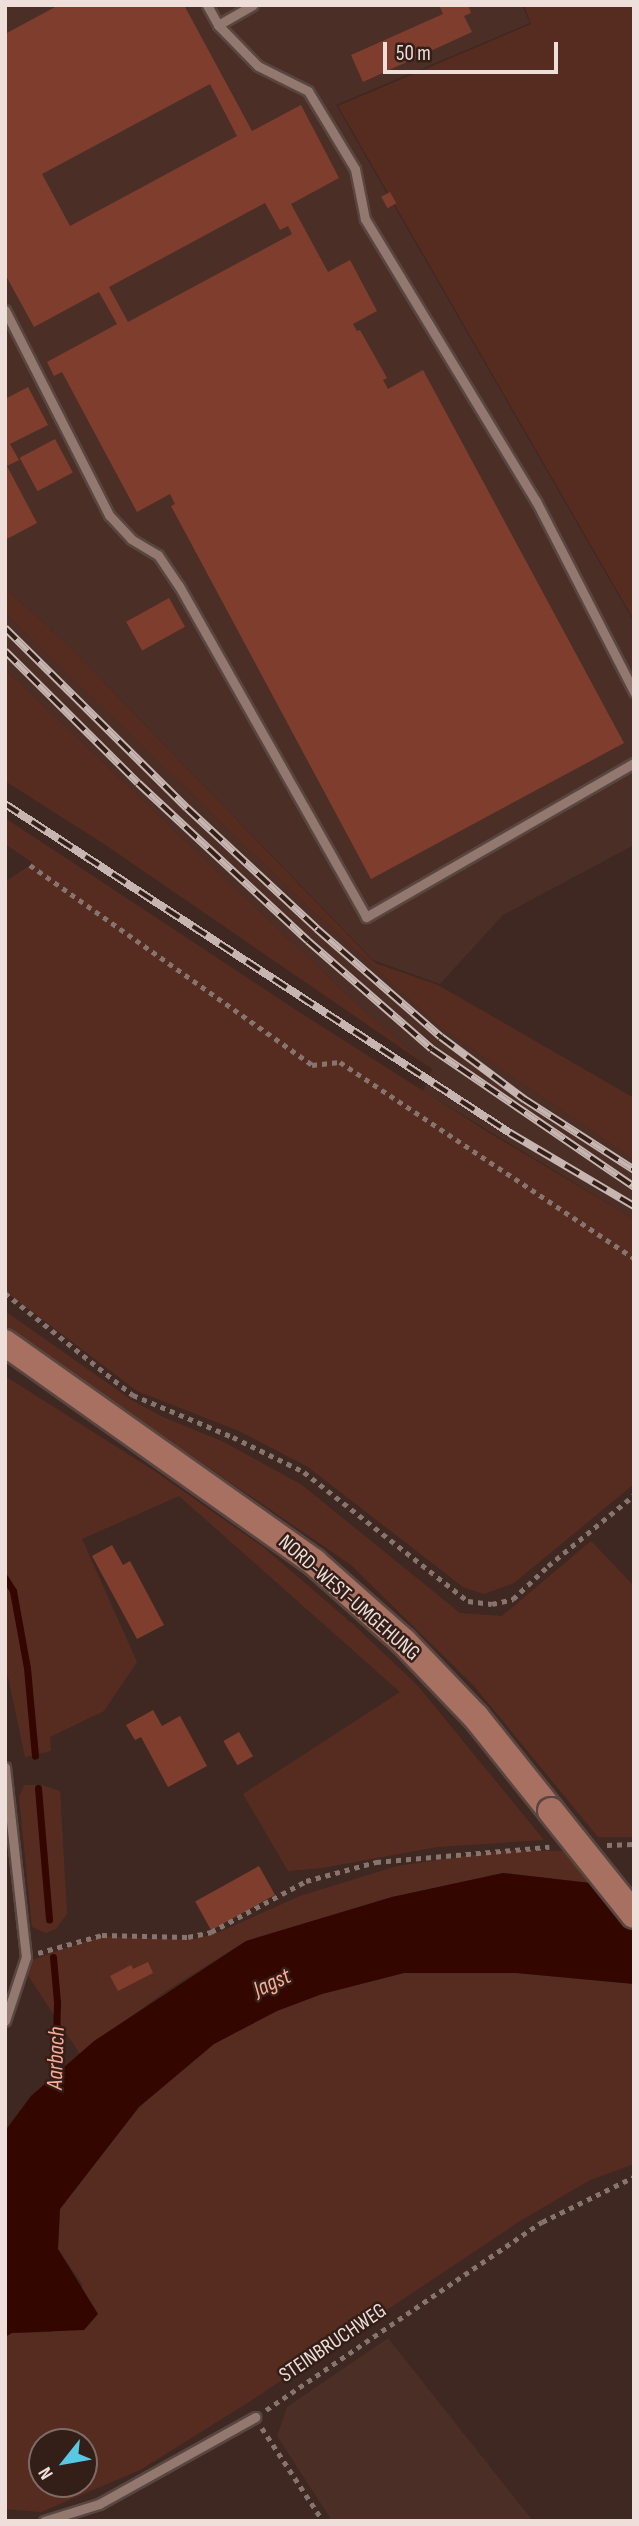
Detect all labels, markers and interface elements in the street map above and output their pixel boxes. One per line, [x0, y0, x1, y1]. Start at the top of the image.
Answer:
scale bar [387, 28, 562, 72]
text: 50 m [396, 41, 431, 66]
street label: NORD-WEST-UMGEHUNG [273, 1530, 425, 1666]
water label: Jagst [249, 1962, 295, 2004]
water label: Aarbach [41, 2026, 71, 2090]
street label: STEINBRUCHWEG [275, 2298, 391, 2388]
north arrow [28, 2428, 98, 2498]
text: N [34, 2463, 59, 2483]

